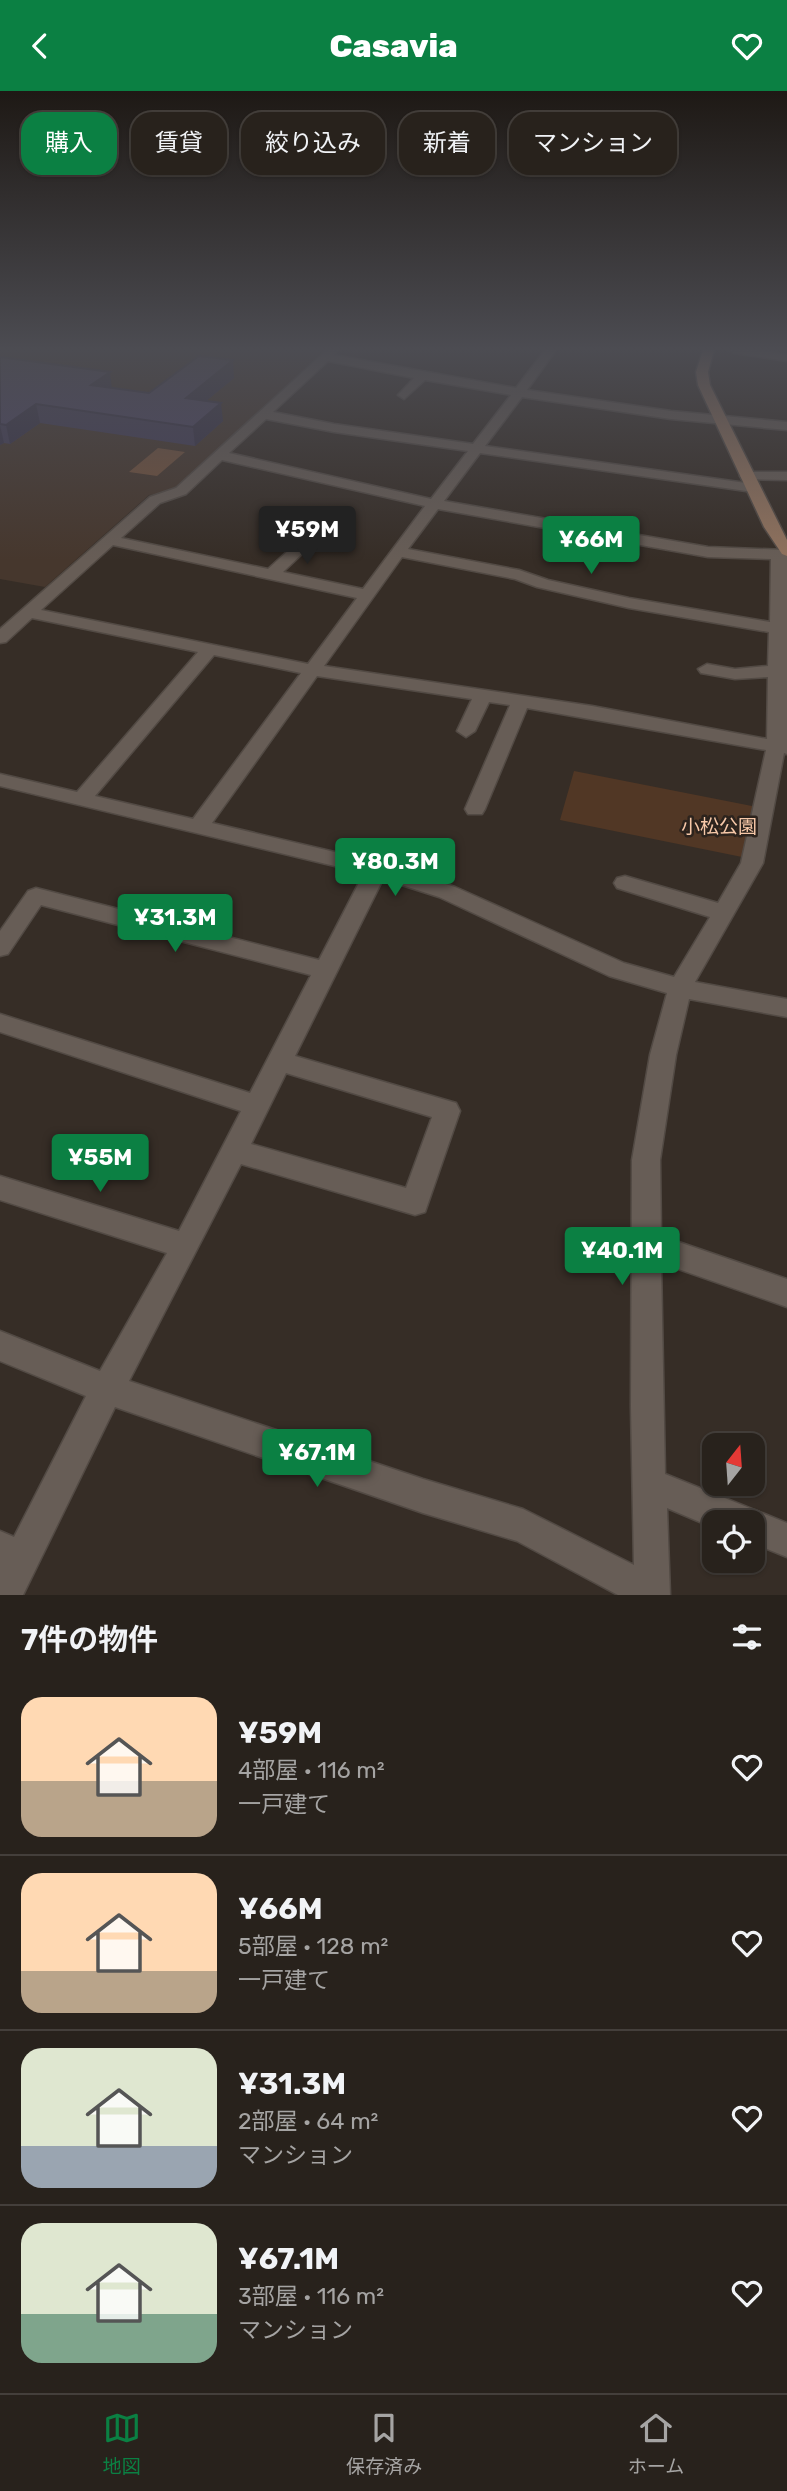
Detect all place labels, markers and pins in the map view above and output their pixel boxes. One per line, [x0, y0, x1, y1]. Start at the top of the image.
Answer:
pin: ¥59M [266, 507, 348, 566]
pin: ¥66M [550, 517, 632, 576]
pin: ¥80.3M [338, 839, 452, 898]
pin: ¥31.3M [118, 895, 232, 954]
pin: ¥55M [59, 1135, 141, 1194]
pin: ¥40.1M [565, 1227, 679, 1287]
pin: ¥67.1M [260, 1429, 374, 1489]

